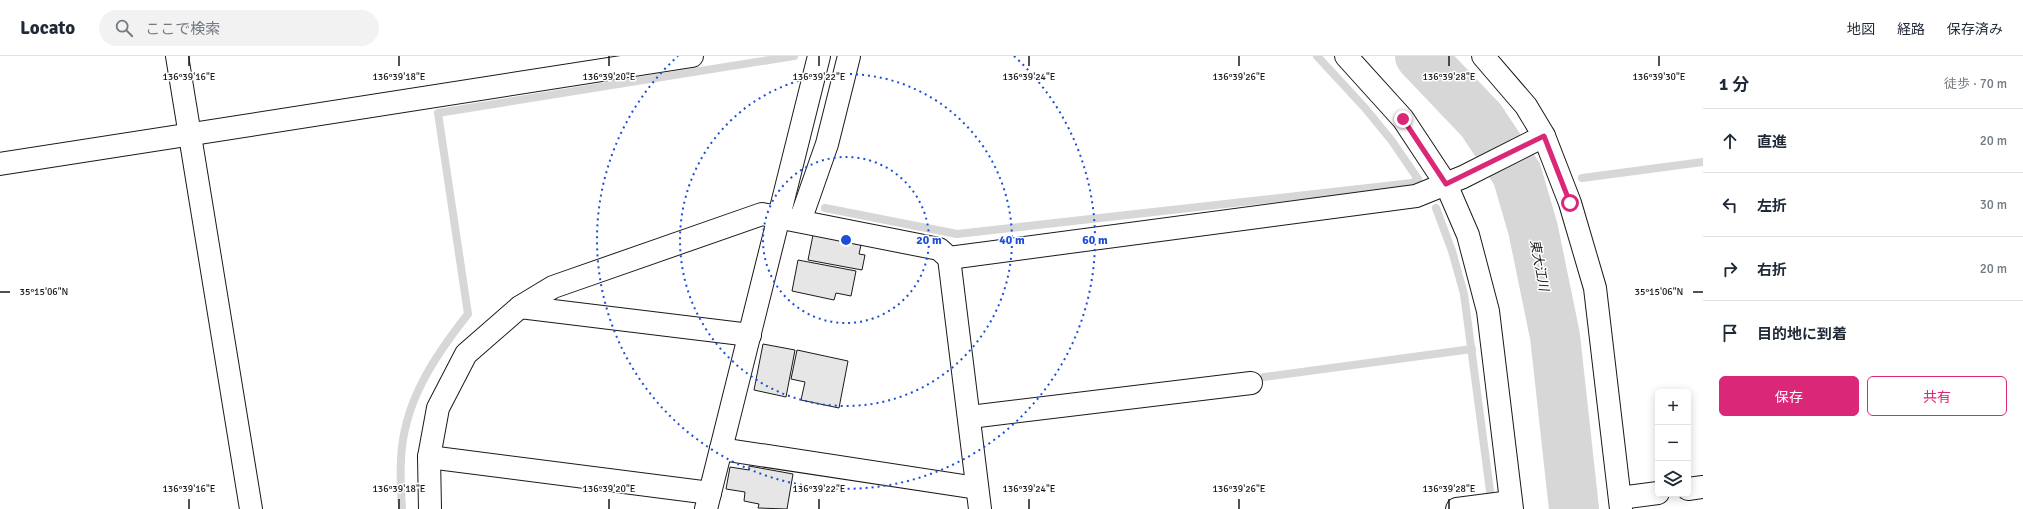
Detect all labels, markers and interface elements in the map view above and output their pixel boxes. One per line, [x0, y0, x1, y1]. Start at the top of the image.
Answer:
search box [99, 10, 379, 46]
text: Locato [20, 16, 75, 40]
icon: search [113, 17, 135, 39]
text: ここで検索 [145, 20, 220, 38]
text: 地図 [1847, 21, 1875, 38]
text: 経路 [1897, 21, 1925, 38]
text: 保存済み [1947, 21, 2003, 38]
text: 136°39'16"E [162, 71, 216, 83]
text: 136°39'18"E [372, 71, 426, 83]
text: 136°39'20"E [582, 71, 636, 83]
text: 136°39'22"E [792, 71, 846, 83]
text: 136°39'24"E [1002, 71, 1056, 83]
text: 136°39'26"E [1212, 71, 1266, 83]
text: 136°39'28"E [1422, 71, 1476, 83]
text: 136°39'30"E [1632, 71, 1686, 83]
text: 1 分 [1719, 74, 1749, 95]
text: 徒歩 · 70 m [1944, 76, 2007, 92]
route end [1394, 110, 1412, 128]
icon: ahead [1719, 130, 1741, 152]
text: 直進 [1757, 133, 1787, 151]
text: 20 m [1980, 133, 2007, 149]
route start [1561, 194, 1579, 212]
icon: left [1719, 194, 1741, 216]
text: 左折 [1757, 197, 1787, 215]
text: 30 m [1980, 197, 2007, 213]
centre of rings [839, 233, 853, 247]
text: 20 m [916, 233, 942, 248]
text: 40 m [999, 233, 1025, 248]
text: 60 m [1082, 233, 1108, 248]
water label: 東大江川 [1526, 238, 1552, 294]
icon: right [1719, 258, 1741, 280]
text: 右折 [1757, 261, 1787, 279]
text: 20 m [1980, 261, 2007, 277]
text: 35°15'06"N [20, 286, 68, 298]
text: 35°15'06"N [1635, 286, 1683, 298]
icon: arrive [1719, 322, 1741, 344]
text: 目的地に到着 [1757, 325, 1847, 343]
button: 保存 [1719, 376, 1859, 416]
button: 共有 [1867, 376, 2007, 416]
map controls [1655, 389, 1691, 497]
button: + [1655, 389, 1691, 425]
button: − [1655, 425, 1691, 461]
button: layers [1655, 461, 1691, 497]
text: 136°39'16"E [162, 483, 216, 495]
text: 136°39'18"E [372, 483, 426, 495]
text: 136°39'20"E [582, 483, 636, 495]
text: 136°39'22"E [792, 483, 846, 495]
text: 136°39'24"E [1002, 483, 1056, 495]
text: 136°39'26"E [1212, 483, 1266, 495]
text: 136°39'28"E [1422, 483, 1476, 495]

